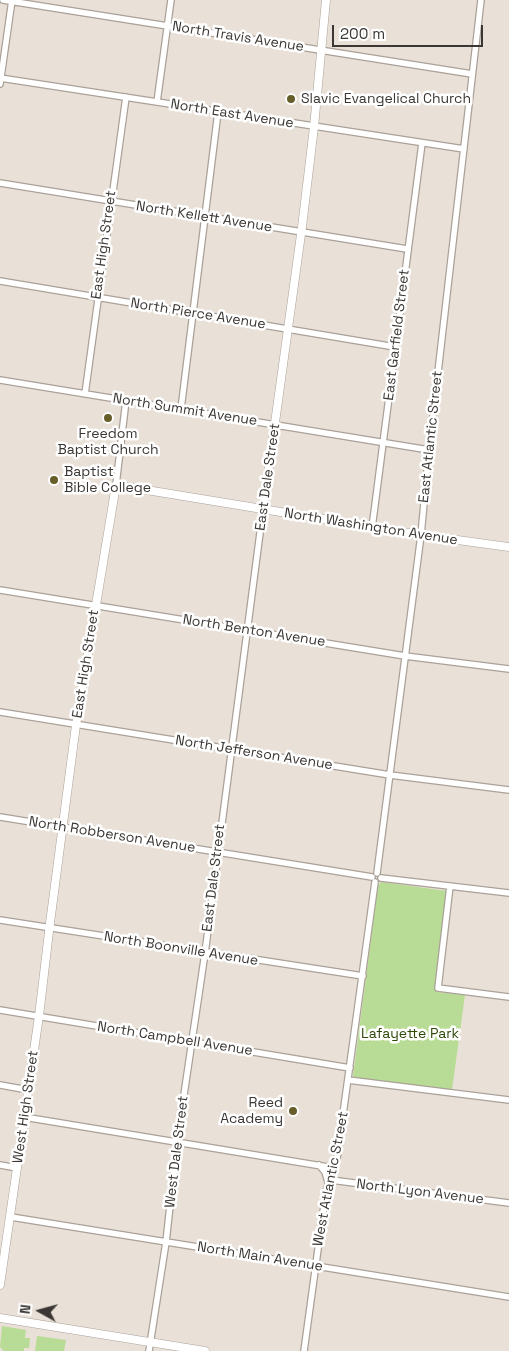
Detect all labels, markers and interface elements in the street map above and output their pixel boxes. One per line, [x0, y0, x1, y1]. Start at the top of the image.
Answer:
scale bar [334, 15, 485, 47]
street label: North Travis Avenue [171, 18, 305, 56]
text: 200 m [340, 24, 385, 43]
place label: Slavic Evangelical Church [301, 91, 471, 107]
marker: Slavic Evangelical Church [285, 93, 297, 105]
street label: North East Avenue [169, 96, 295, 132]
street label: East High Street [88, 190, 120, 300]
street label: North Kellett Avenue [135, 198, 273, 236]
street label: East Garfield Street [381, 268, 413, 402]
street label: North Pierce Avenue [129, 295, 267, 333]
street label: East Atlantic Street [416, 370, 446, 504]
street label: North Summit Avenue [112, 390, 258, 430]
marker: Freedom Baptist Church [102, 412, 114, 424]
street label: East Dale Street [252, 422, 284, 532]
place label: Freedom Baptist Church [57, 426, 159, 458]
place label: Baptist Bible College [64, 464, 151, 497]
marker: Baptist Bible College [48, 474, 60, 486]
street label: North Washington Avenue [283, 505, 459, 549]
street label: East High Street [69, 609, 103, 719]
street label: North Benton Avenue [181, 611, 327, 651]
street label: North Jefferson Avenue [174, 732, 334, 774]
street label: North Robberson Avenue [27, 814, 197, 856]
street label: East Dale Street [199, 823, 229, 933]
street label: North Boonville Avenue [103, 929, 259, 969]
street label: North Campbell Avenue [96, 1018, 254, 1060]
park label: Lafayette Park [361, 1026, 459, 1042]
street label: West High Street [10, 1049, 42, 1165]
street label: West Dale Street [162, 1095, 192, 1209]
place label: Reed Academy [220, 1095, 283, 1128]
marker: Reed Academy [287, 1105, 299, 1117]
street label: West Atlantic Street [310, 1110, 352, 1248]
street label: North Lyon Avenue [355, 1176, 485, 1208]
street label: North Main Avenue [196, 1239, 324, 1275]
north arrow [15, 1286, 65, 1336]
text: N [16, 1303, 35, 1315]

